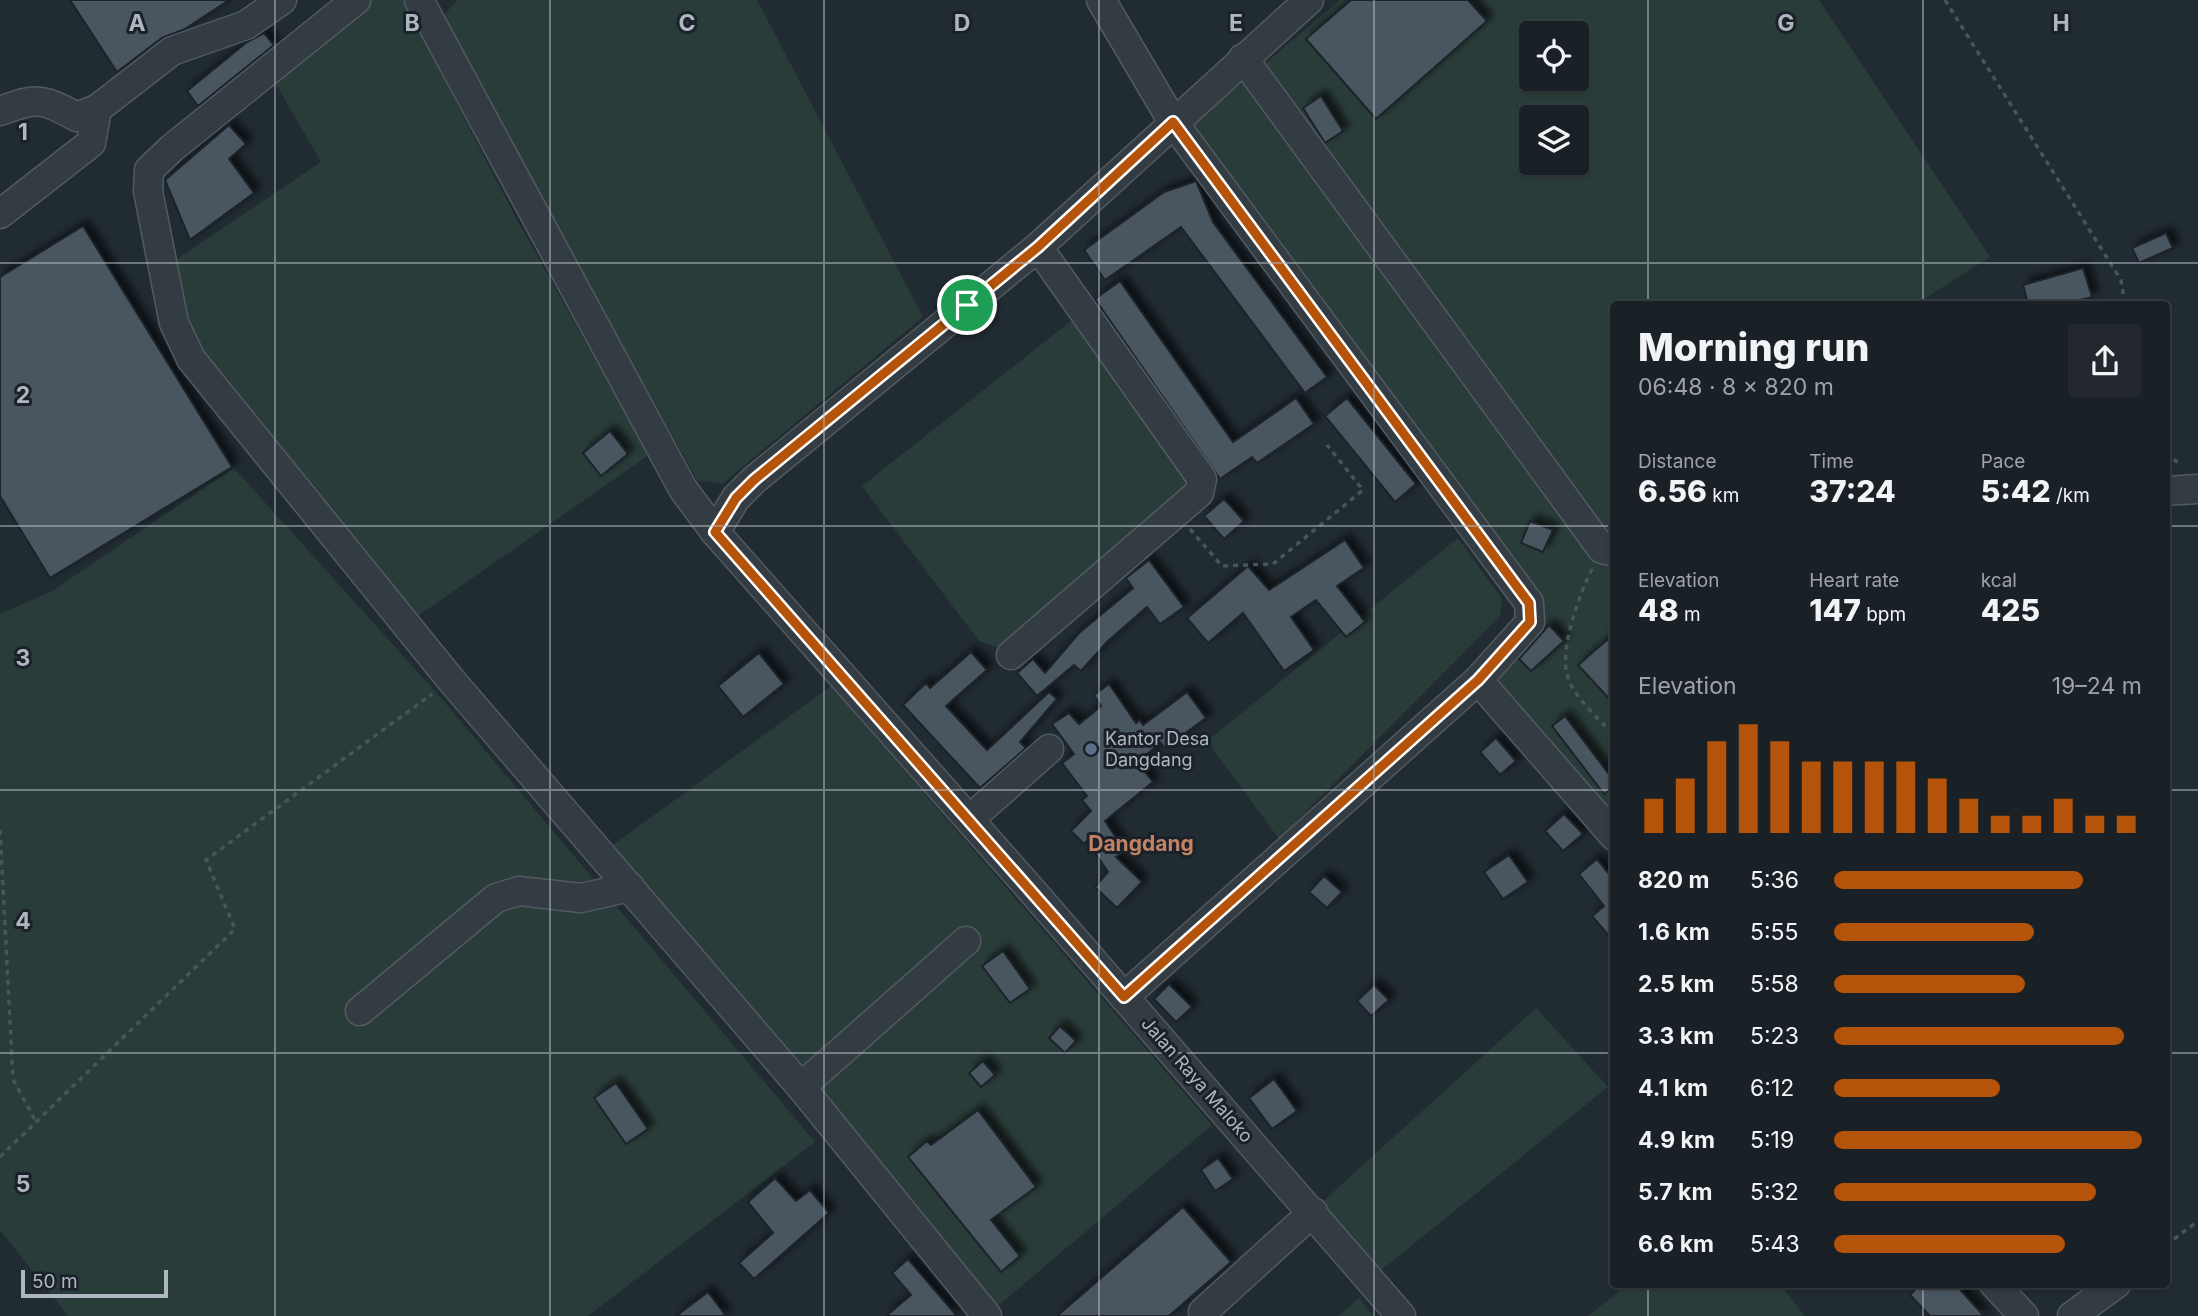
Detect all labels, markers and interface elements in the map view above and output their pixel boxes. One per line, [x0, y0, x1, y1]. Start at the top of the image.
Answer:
text: A [128, 9, 146, 37]
text: B [404, 9, 420, 37]
text: C [678, 9, 696, 37]
text: D [954, 9, 970, 37]
text: E [1229, 9, 1243, 37]
text: G [1777, 9, 1795, 37]
text: H [2052, 9, 2070, 37]
map controls [1519, 21, 1589, 175]
button: locate [1519, 21, 1589, 91]
button: layers [1519, 105, 1589, 175]
text: 1 [18, 118, 28, 146]
pin [937, 275, 997, 335]
icon: arrive [948, 286, 986, 324]
text: Morning run [1638, 324, 1869, 370]
button: share [2068, 324, 2142, 398]
text: 06:48 · 8 × 820 m [1638, 373, 1834, 401]
text: 2 [16, 381, 30, 409]
text: Distance [1638, 450, 1716, 473]
text: Time [1809, 450, 1854, 473]
text: Pace [1981, 450, 2025, 473]
text: 6.56 [1638, 473, 1707, 509]
text: 37:24 [1809, 473, 1896, 509]
text: 5:42 [1981, 473, 2051, 509]
text: km [1707, 484, 1739, 507]
text: /km [2051, 484, 2090, 507]
text: Elevation [1638, 569, 1719, 592]
text: Heart rate [1809, 569, 1899, 592]
text: kcal [1981, 569, 2017, 592]
text: 48 [1638, 592, 1679, 628]
text: 147 [1809, 592, 1861, 628]
text: 425 [1981, 592, 2040, 628]
text: m [1679, 603, 1701, 626]
text: bpm [1861, 603, 1906, 626]
text: 3 [16, 644, 30, 672]
text: Elevation [1638, 672, 1737, 700]
text: 19–24 m [2052, 672, 2142, 700]
place label: Kantor Desa Dangdang [1105, 728, 1209, 770]
marker: Kantor Desa Dangdang [1083, 741, 1099, 757]
district label: Dangdang [1088, 831, 1194, 856]
text: 820 m [1638, 866, 1709, 894]
text: 5:36 [1750, 866, 1799, 894]
text: 4 [15, 907, 31, 935]
text: 1.6 km [1638, 918, 1710, 946]
text: 5:55 [1750, 918, 1799, 946]
text: 2.5 km [1638, 970, 1715, 998]
text: 5:58 [1750, 970, 1799, 998]
street label: Jalan Raya Maloko [1137, 1013, 1257, 1147]
text: 3.3 km [1638, 1022, 1714, 1050]
text: 5:23 [1750, 1022, 1799, 1050]
text: 4.1 km [1638, 1074, 1708, 1102]
text: 6:12 [1750, 1074, 1794, 1102]
text: 4.9 km [1638, 1126, 1715, 1154]
text: 5:19 [1750, 1126, 1794, 1154]
text: 5 [16, 1170, 30, 1198]
text: 5.7 km [1638, 1178, 1712, 1206]
text: 5:32 [1750, 1178, 1799, 1206]
text: 6.6 km [1638, 1230, 1714, 1258]
text: 5:43 [1750, 1230, 1800, 1258]
scale bar [21, 1267, 168, 1299]
text: 50 m [32, 1270, 78, 1293]

